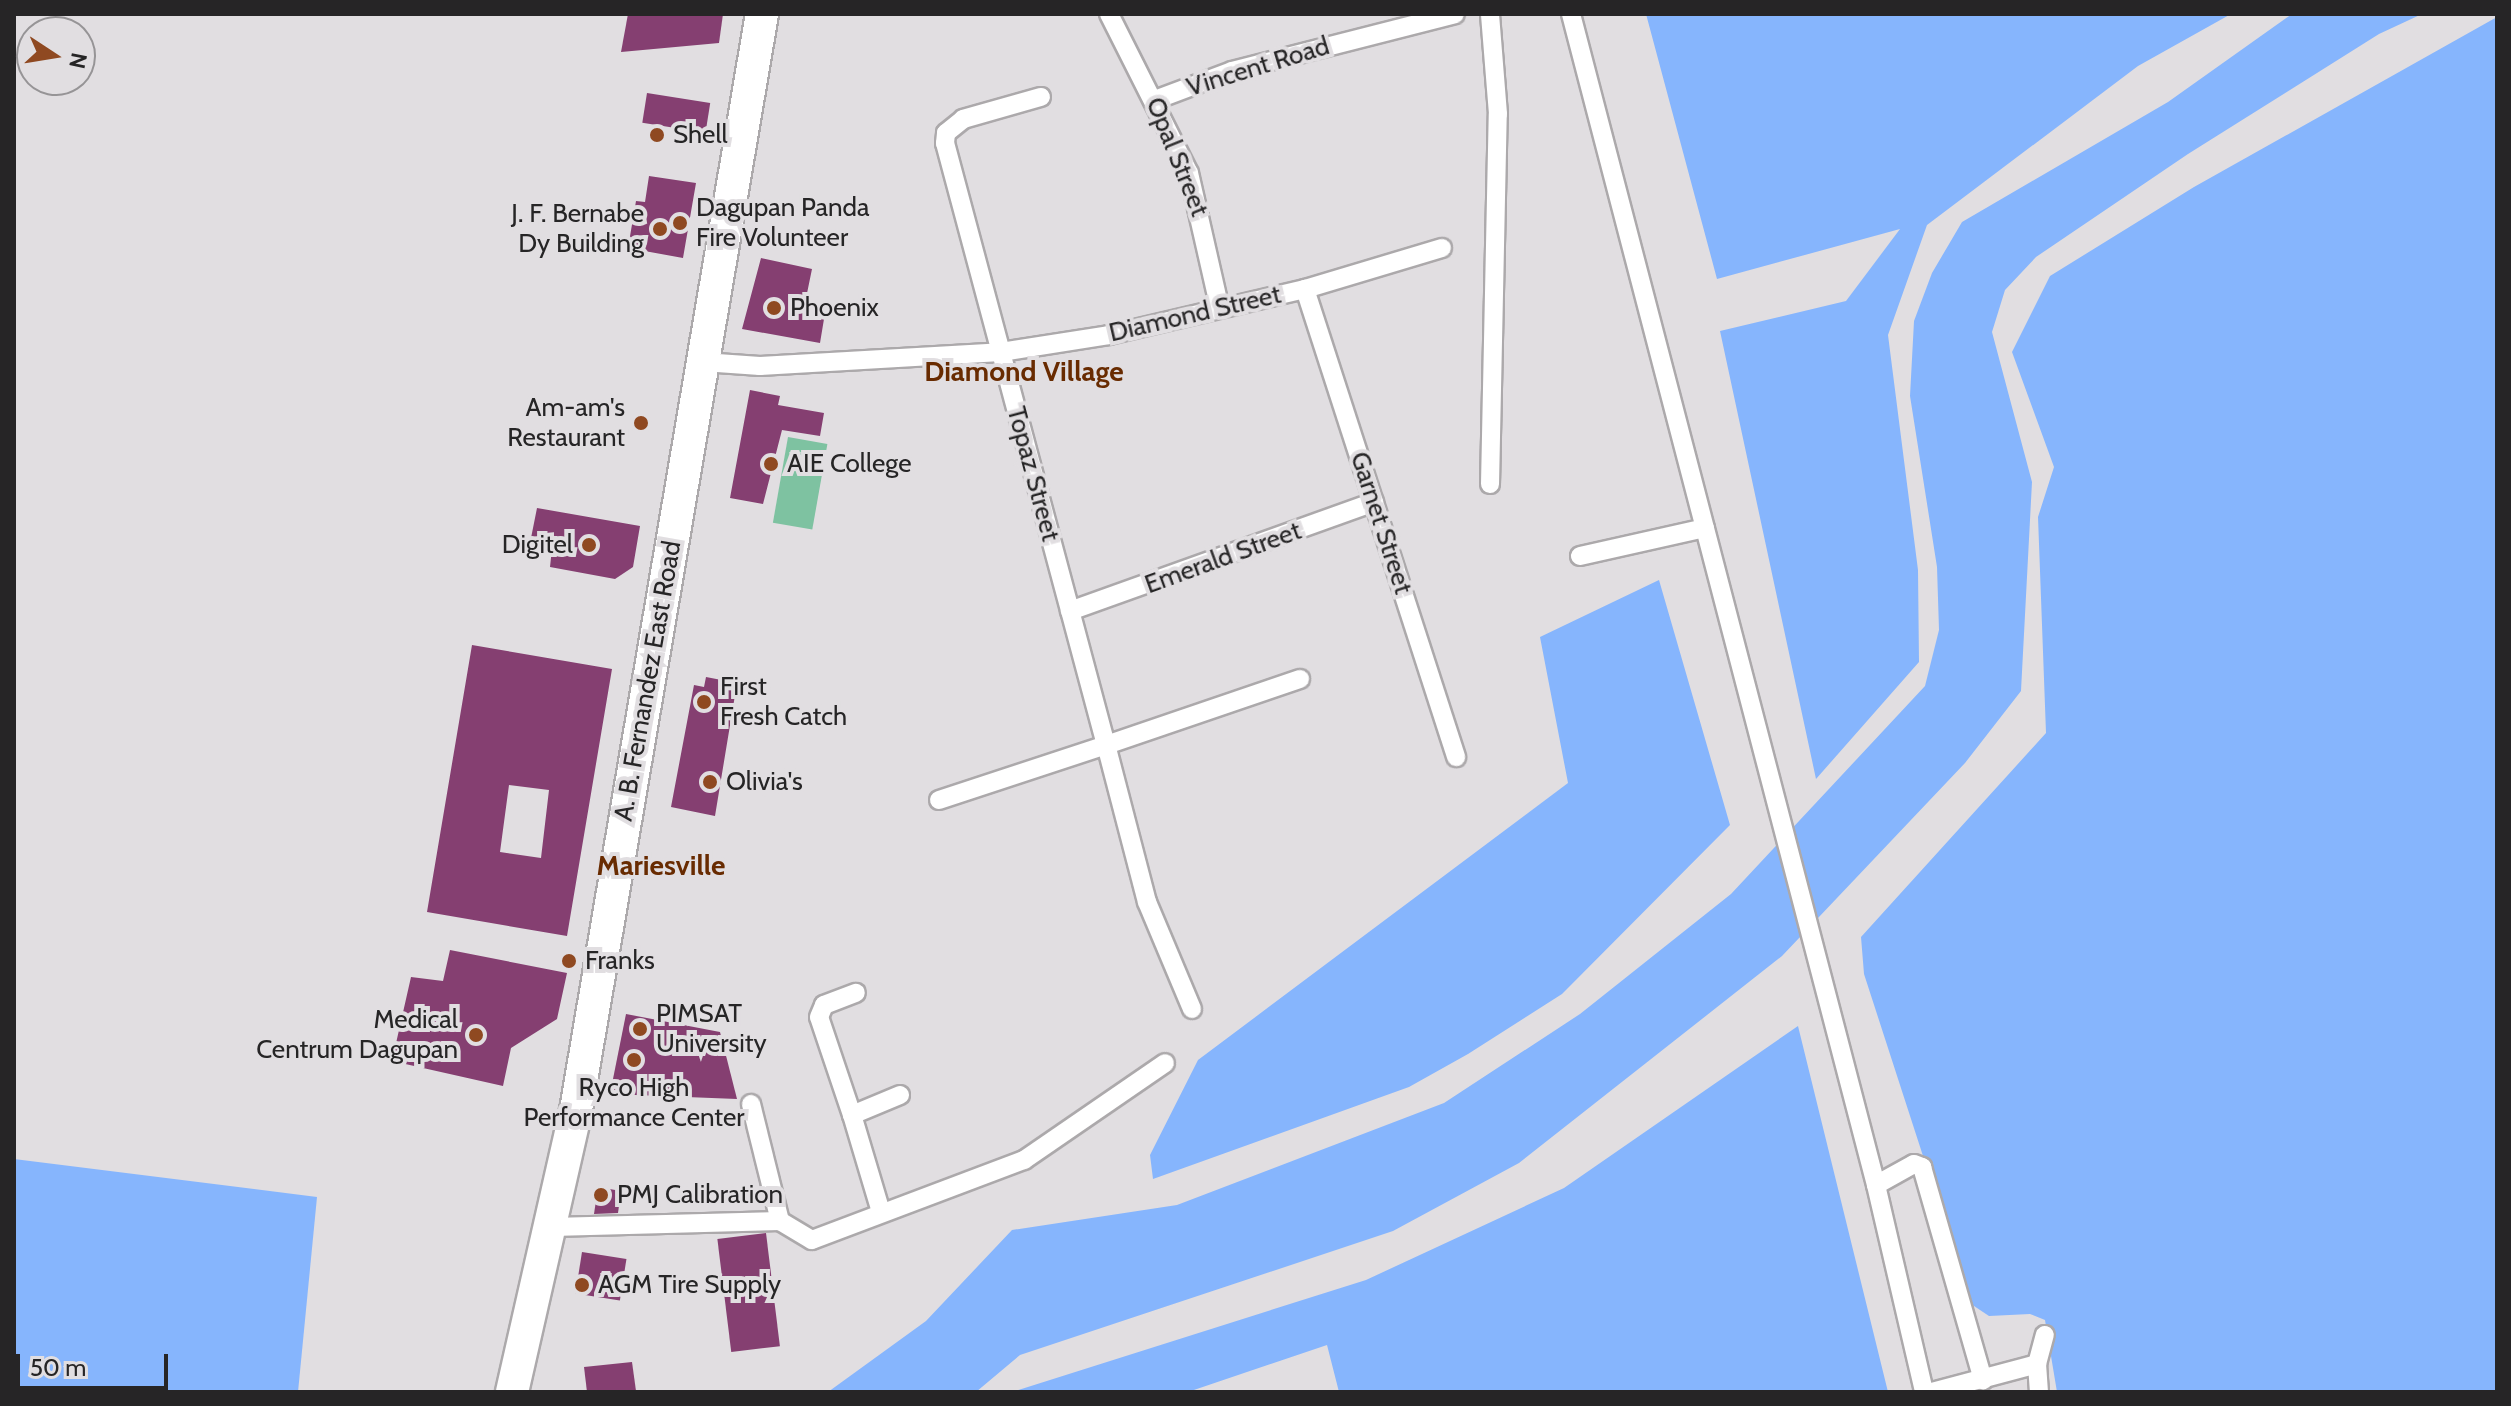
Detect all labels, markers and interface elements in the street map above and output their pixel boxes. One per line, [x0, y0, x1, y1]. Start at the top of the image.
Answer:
north arrow [16, 16, 96, 96]
street label: Vincent Road [1183, 31, 1333, 103]
text: N [63, 50, 93, 71]
street label: Opal Street [1139, 93, 1215, 221]
place label: Shell [673, 119, 728, 151]
marker: Shell [648, 126, 666, 144]
place label: Dagupan Panda Fire Volunteer [696, 192, 870, 254]
place label: J. F. Bernabe Dy Building [511, 198, 644, 260]
marker: Dagupan Panda Fire Volunteer [671, 214, 689, 232]
marker: J. F. Bernabe Dy Building [651, 220, 669, 238]
street label: Diamond Street [1106, 279, 1284, 349]
place label: Phoenix [790, 292, 879, 324]
marker: Phoenix [765, 299, 783, 317]
district label: Diamond Village [924, 354, 1124, 388]
place label: Am-am's Restaurant [507, 392, 625, 454]
street label: Topaz Street [1000, 403, 1066, 545]
marker: Am-am's Restaurant [632, 414, 650, 432]
place label: AIE College [787, 448, 912, 480]
street label: Garnet Street [1343, 448, 1419, 598]
marker: AIE College [762, 455, 780, 473]
street label: Emerald Street [1141, 515, 1305, 601]
place label: Digitel [502, 529, 573, 561]
marker: Digitel [580, 536, 598, 554]
street label: A. B. Fernandez East Road [608, 538, 688, 824]
place label: First Fresh Catch [720, 671, 847, 732]
marker: First Fresh Catch [695, 693, 713, 711]
place label: Olivia's [726, 766, 803, 798]
marker: Olivia's [701, 773, 719, 791]
district label: Mariesville [597, 848, 725, 882]
place label: Franks [585, 945, 655, 977]
marker: Franks [560, 952, 578, 970]
place label: PIMSAT University [656, 998, 767, 1060]
place label: Medical Centrum Dagupan [256, 1004, 458, 1066]
marker: PIMSAT University [631, 1020, 649, 1038]
marker: Medical Centrum Dagupan [465, 1024, 487, 1046]
marker: Ryco High Performance Center [625, 1051, 643, 1069]
place label: Ryco High Performance Center [524, 1072, 744, 1134]
place label: PMJ Calibration [617, 1179, 783, 1211]
marker: PMJ Calibration [592, 1186, 610, 1204]
place label: AGM Tire Supply [598, 1269, 781, 1301]
marker: AGM Tire Supply [573, 1276, 591, 1294]
scale bar [20, 1338, 172, 1388]
text: 50 m [30, 1353, 86, 1382]

